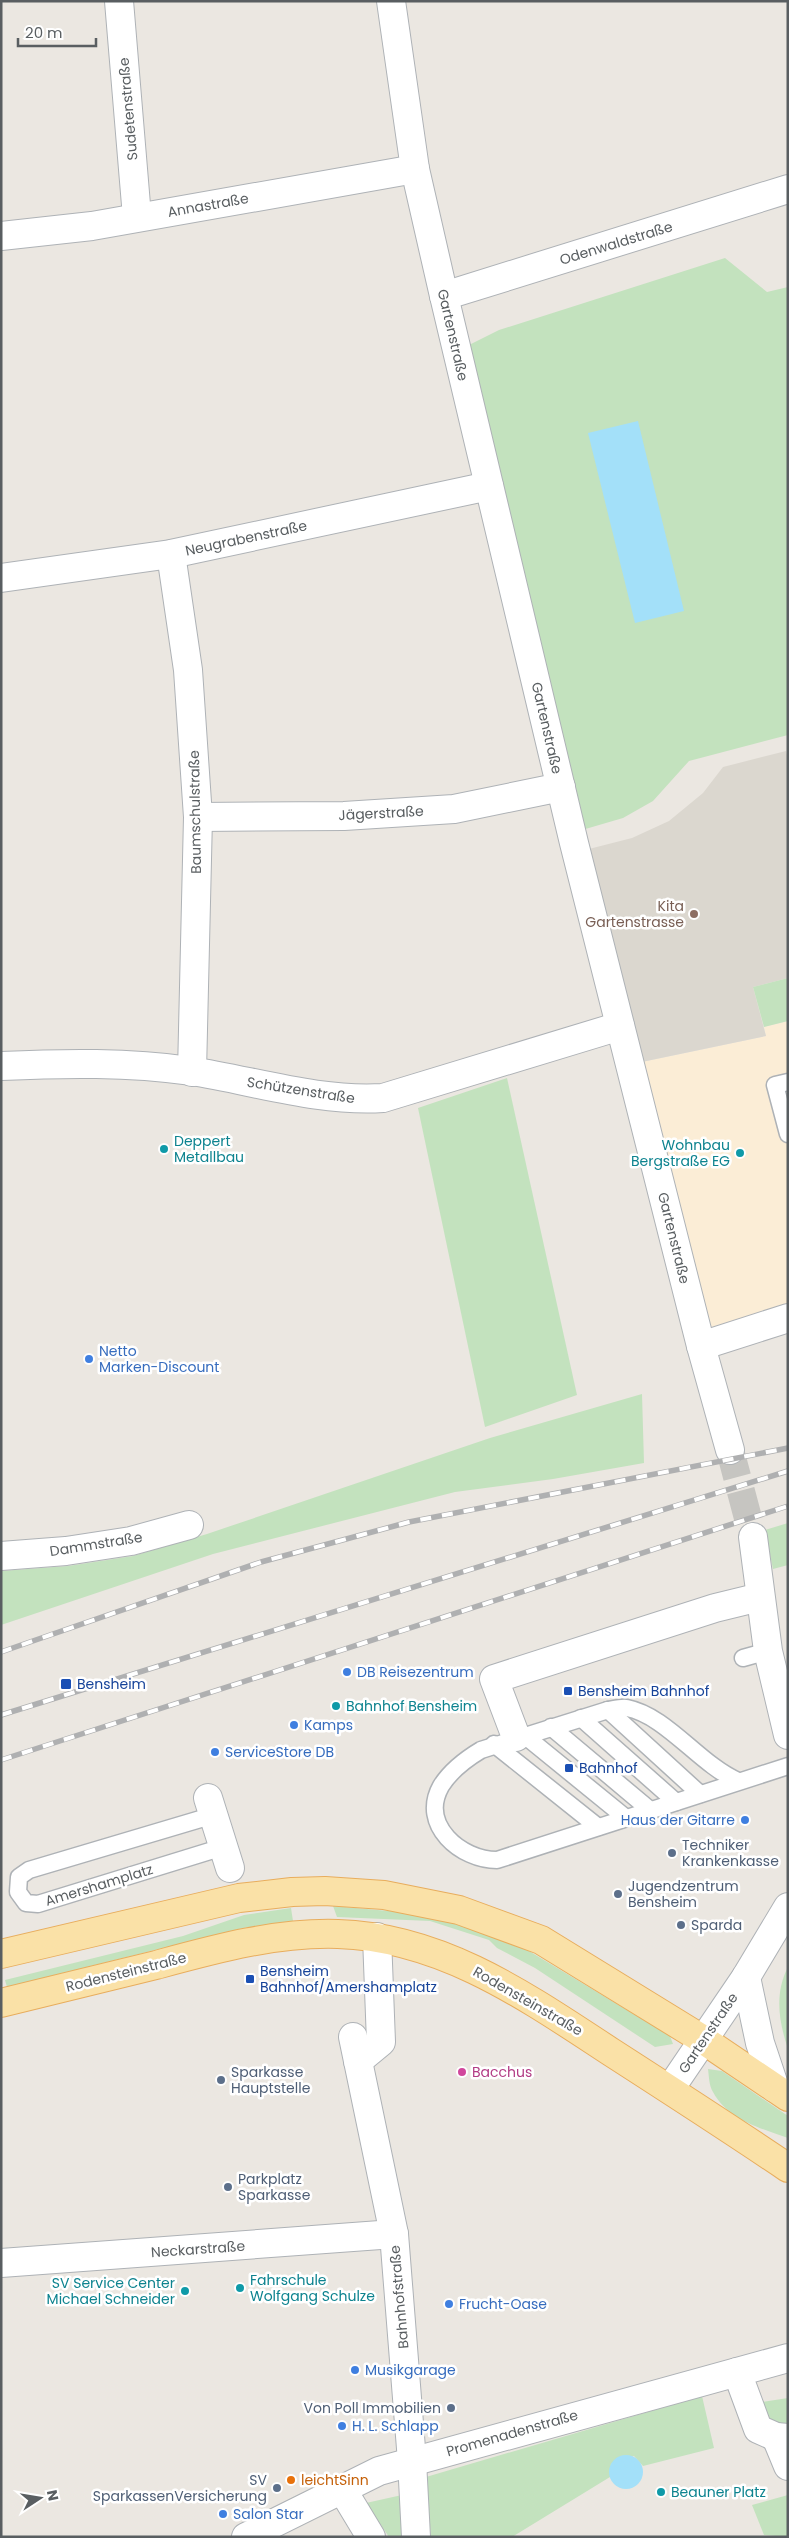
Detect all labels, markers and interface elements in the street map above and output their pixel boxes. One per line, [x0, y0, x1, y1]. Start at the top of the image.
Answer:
scale bar [18, 15, 95, 47]
text: 20 m [25, 22, 63, 43]
street label: Sudetenstraße [114, 56, 142, 161]
street label: Annastraße [166, 188, 250, 222]
street label: Odenwaldstraße [557, 216, 675, 270]
street label: Gartenstraße [433, 287, 473, 383]
street label: Neugrabenstraße [183, 515, 309, 561]
street label: Gartenstraße [527, 680, 567, 776]
street label: Baumschulstraße [184, 750, 206, 874]
street label: Jägerstraße [338, 801, 425, 825]
place label: Kita Gartenstrasse [585, 896, 684, 932]
marker: Kita Gartenstrasse [688, 908, 700, 920]
street label: Schützenstraße [246, 1072, 357, 1108]
place label: Deppert Metallbau [174, 1131, 244, 1167]
place label: Wohnbau Bergstraße EG [631, 1135, 730, 1171]
marker: Deppert Metallbau [158, 1143, 170, 1155]
marker: Wohnbau Bergstraße EG [734, 1147, 746, 1159]
street label: Gartenstraße [653, 1190, 695, 1286]
place label: Netto Marken-Discount [99, 1341, 219, 1377]
marker: Netto Marken-Discount [83, 1353, 95, 1365]
street label: Dammstraße [48, 1527, 144, 1561]
place label: DB Reisezentrum [357, 1662, 474, 1682]
marker: DB Reisezentrum [341, 1666, 353, 1678]
place label: Bensheim [77, 1674, 146, 1694]
marker: Bensheim [59, 1677, 73, 1691]
place label: Bensheim Bahnhof [578, 1681, 710, 1701]
marker: Bensheim Bahnhof [562, 1685, 574, 1697]
place label: Bahnhof Bensheim [346, 1696, 477, 1716]
marker: Bahnhof Bensheim [330, 1700, 342, 1712]
place label: Kamps [304, 1715, 353, 1735]
marker: Kamps [288, 1719, 300, 1731]
place label: ServiceStore DB [225, 1742, 334, 1762]
marker: ServiceStore DB [209, 1746, 221, 1758]
place label: Bahnhof [579, 1758, 638, 1778]
marker: Bahnhof [563, 1762, 575, 1774]
place label: Haus der Gitarre [621, 1810, 735, 1830]
marker: Haus der Gitarre [739, 1814, 751, 1826]
place label: Techniker Krankenkasse [682, 1835, 779, 1871]
marker: Techniker Krankenkasse [666, 1847, 678, 1859]
street label: Amershamplatz [43, 1859, 155, 1911]
place label: Jugendzentrum Bensheim [628, 1876, 739, 1912]
marker: Jugendzentrum Bensheim [612, 1888, 624, 1900]
place label: Sparda [691, 1915, 742, 1935]
marker: Sparda [675, 1919, 687, 1931]
street label: Rodensteinstraße [64, 1947, 189, 1997]
place label: Bensheim Bahnhof/Amershamplatz [260, 1961, 437, 1997]
street label: Rodensteinstraße [470, 1961, 587, 2041]
marker: Bensheim Bahnhof/Amershamplatz [244, 1973, 256, 1985]
street label: Gartenstraße [674, 1988, 743, 2077]
place label: Sparkasse Hauptstelle [231, 2062, 311, 2098]
place label: Bacchus [472, 2062, 532, 2082]
marker: Bacchus [456, 2066, 468, 2078]
marker: Sparkasse Hauptstelle [215, 2074, 227, 2086]
place label: Parkplatz Sparkasse [238, 2169, 311, 2205]
marker: Parkplatz Sparkasse [222, 2181, 234, 2193]
street label: Neckarstraße [150, 2236, 246, 2262]
street label: Bahnhofstraße [384, 2244, 413, 2350]
place label: Fahrschule Wolfgang Schulze [250, 2270, 375, 2306]
place label: SV Service Center Michael Schneider [47, 2273, 175, 2309]
marker: Fahrschule Wolfgang Schulze [234, 2282, 246, 2294]
marker: SV Service Center Michael Schneider [179, 2285, 191, 2297]
place label: Frucht-Oase [459, 2294, 547, 2314]
marker: Frucht-Oase [443, 2298, 455, 2310]
place label: Musikgarage [365, 2360, 456, 2380]
marker: Musikgarage [349, 2364, 361, 2376]
place label: Von Poll Immobilien [304, 2398, 441, 2418]
marker: Von Poll Immobilien [445, 2402, 457, 2414]
street label: Promenadenstraße [444, 2405, 581, 2461]
place label: H. L. Schlapp [352, 2416, 439, 2436]
marker: H. L. Schlapp [336, 2420, 348, 2432]
place label: SV SparkassenVersicherung [93, 2470, 268, 2506]
place label: leichtSinn [301, 2470, 369, 2490]
north arrow [15, 2473, 65, 2523]
marker: leichtSinn [285, 2474, 297, 2486]
marker: SV SparkassenVersicherung [271, 2482, 283, 2494]
place label: Beauner Platz [671, 2482, 766, 2502]
marker: Beauner Platz [655, 2486, 667, 2498]
text: N [42, 2488, 64, 2503]
place label: Salon Star [233, 2504, 304, 2524]
marker: Salon Star [217, 2508, 229, 2520]

